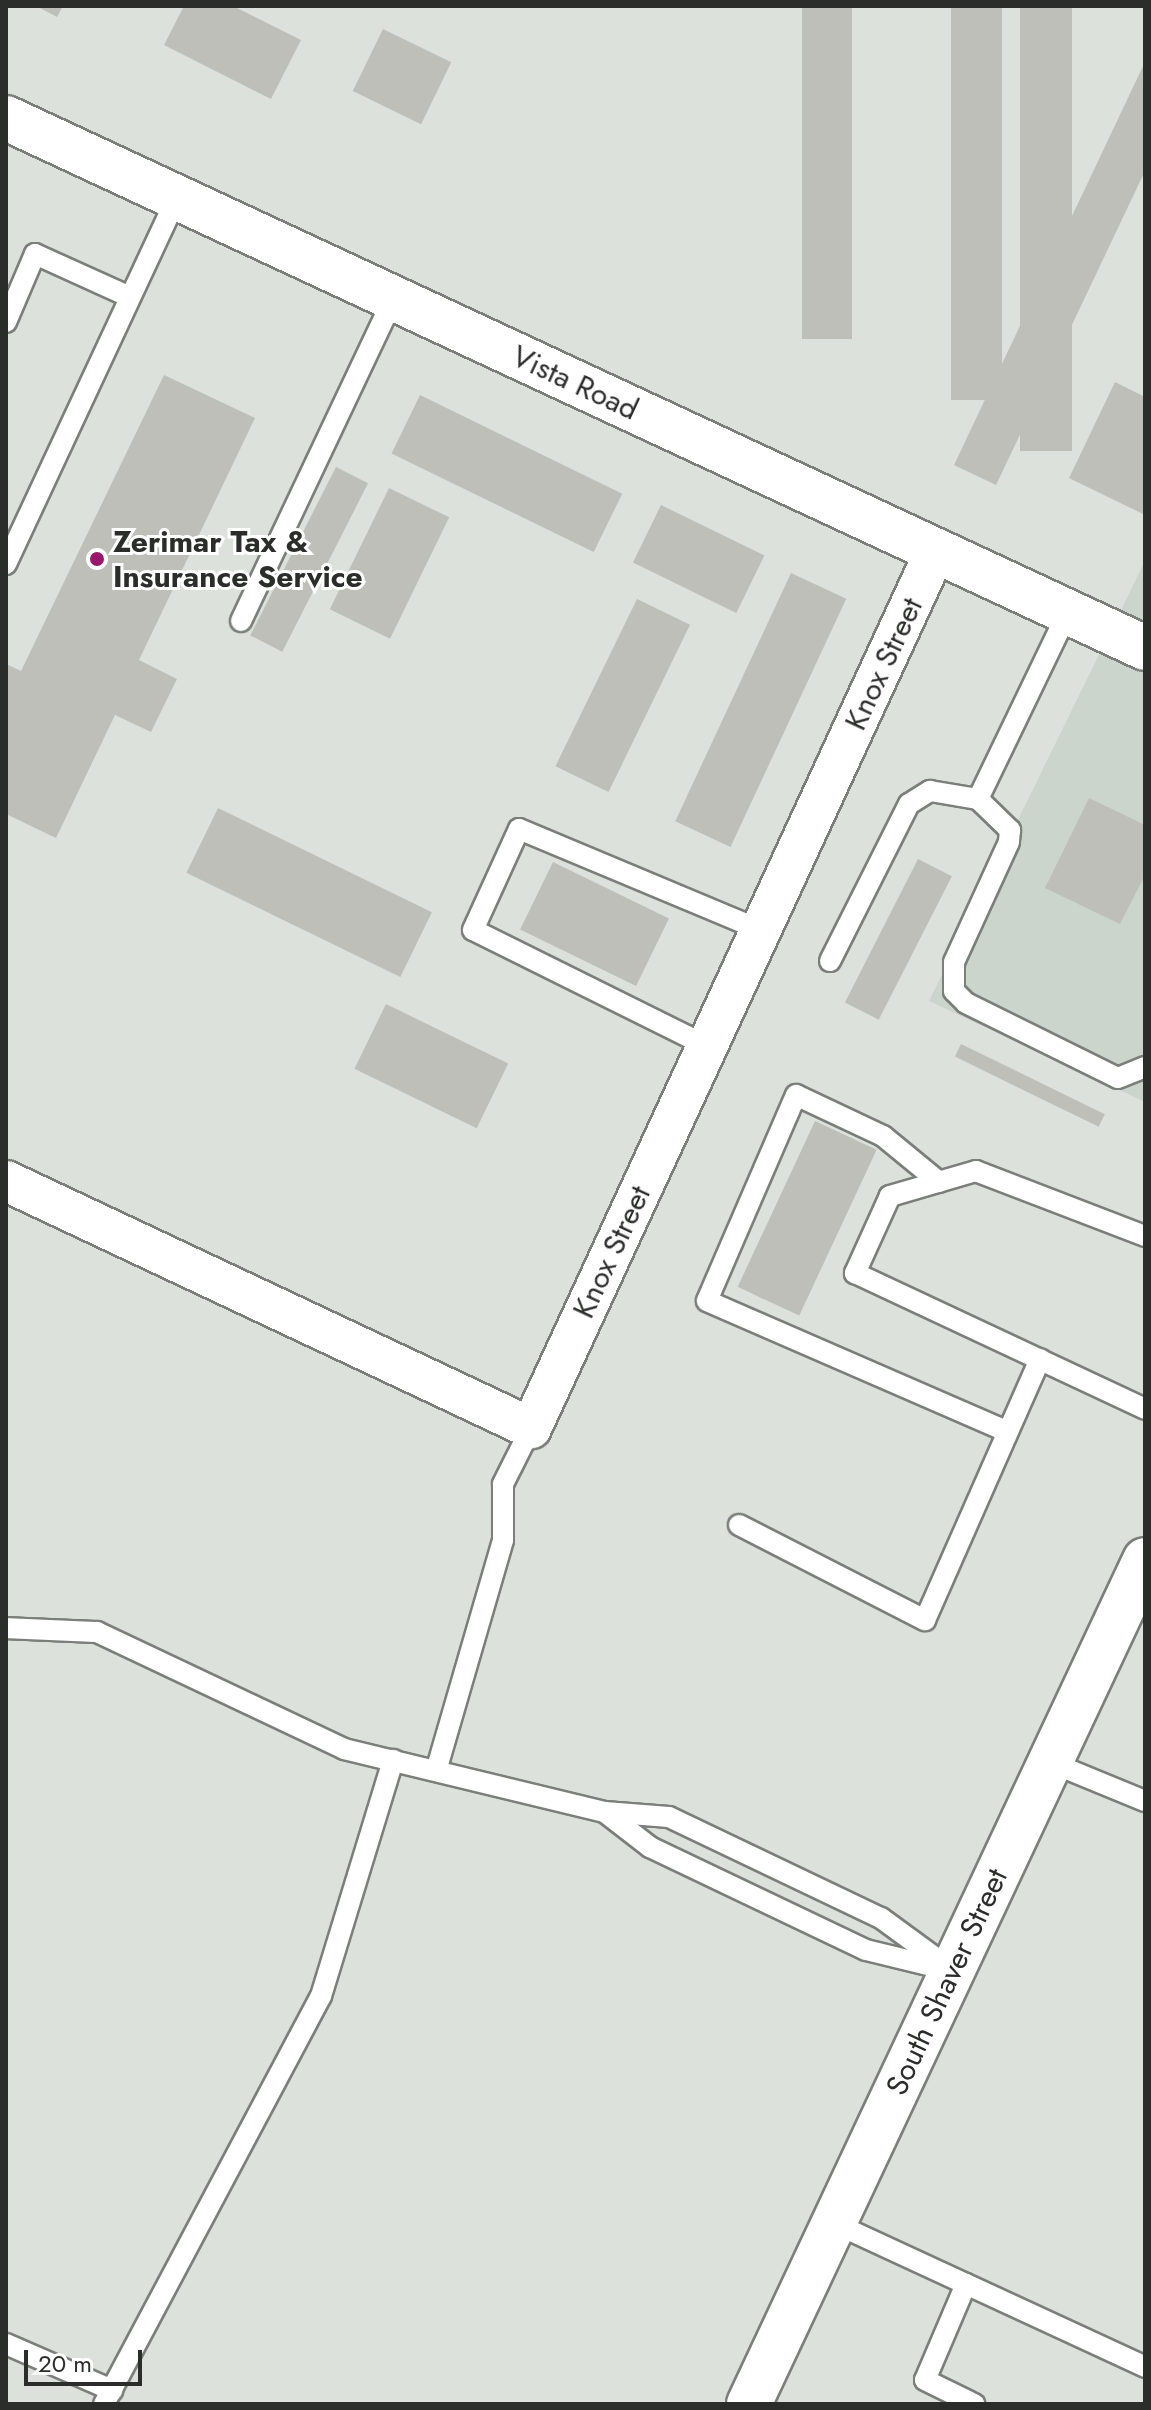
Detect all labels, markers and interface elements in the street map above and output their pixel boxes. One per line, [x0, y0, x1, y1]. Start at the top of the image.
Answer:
street label: Vista Road [506, 338, 644, 428]
place label: Zerimar Tax & Insurance Service [113, 524, 363, 594]
marker: Zerimar Tax & Insurance Service [88, 550, 106, 568]
street label: Knox Street [838, 592, 930, 736]
street label: Knox Street [566, 1180, 658, 1324]
street label: South Shaver Street [879, 1863, 1015, 2101]
scale bar [28, 2334, 146, 2384]
text: 20 m [38, 2346, 92, 2381]

